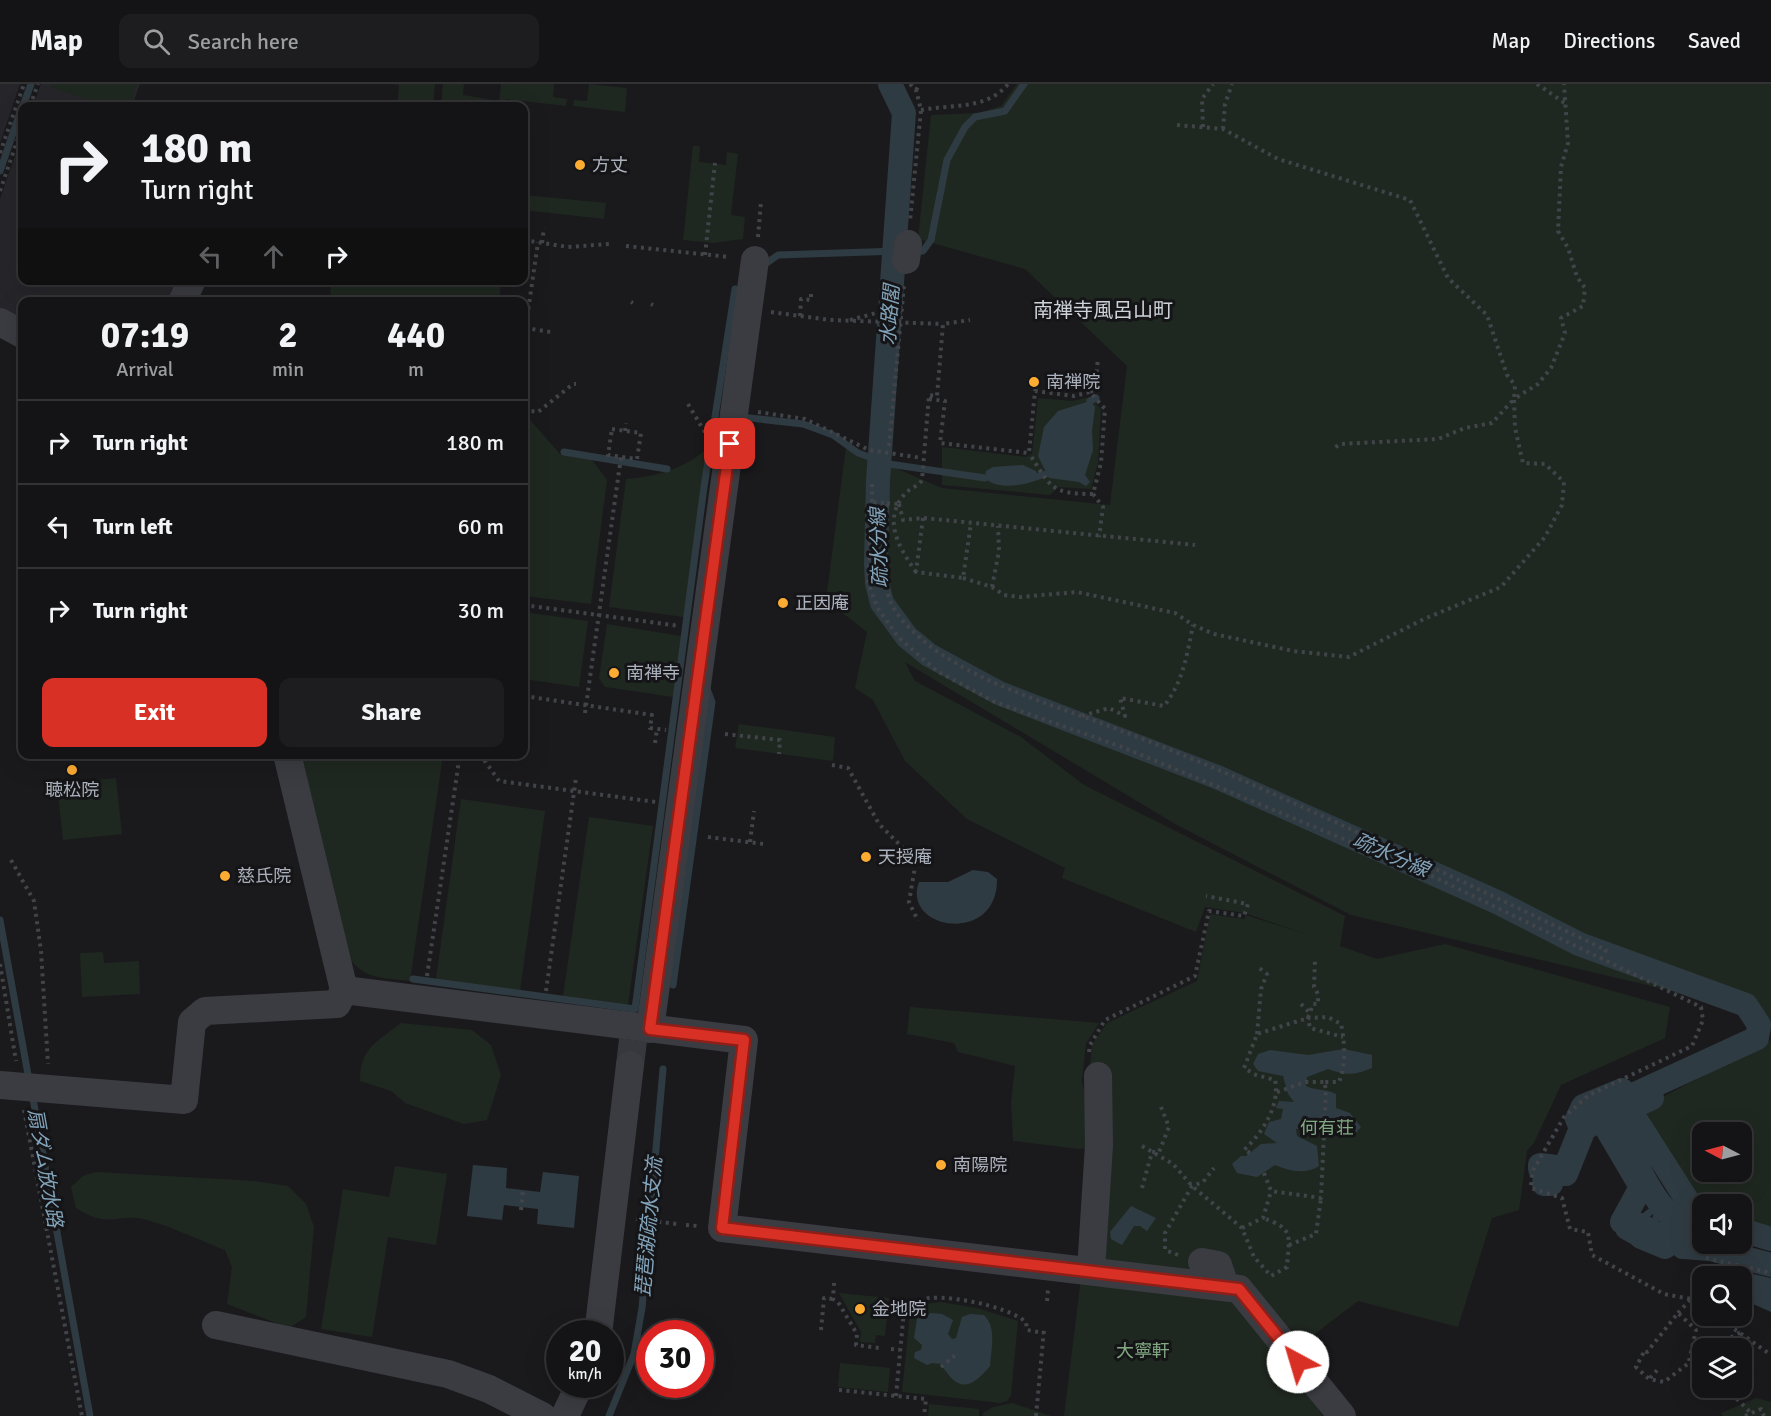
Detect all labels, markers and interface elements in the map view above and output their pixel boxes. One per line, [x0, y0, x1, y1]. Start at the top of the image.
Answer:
search box [119, 14, 539, 68]
text: Map [30, 24, 83, 58]
icon: search [140, 25, 173, 58]
text: Search here [188, 28, 299, 55]
text: Map [1492, 28, 1530, 54]
text: Directions [1563, 28, 1655, 54]
text: Saved [1688, 28, 1741, 54]
text: 180 m [141, 123, 252, 174]
icon: right [42, 126, 120, 204]
place label: 方丈 [592, 154, 628, 176]
marker: 方丈 [573, 158, 587, 172]
text: Turn right [141, 174, 254, 207]
icon: left [194, 240, 227, 273]
icon: ahead [257, 240, 290, 273]
icon: right [320, 240, 353, 273]
water label: 水路閣 [875, 281, 905, 346]
district label: 南禅寺風呂山町 [1033, 298, 1173, 323]
text: 07:19 [101, 313, 189, 358]
text: 2 [278, 313, 298, 358]
text: 440 [387, 313, 445, 358]
text: Arrival [116, 357, 174, 382]
text: min [272, 357, 304, 382]
text: m [408, 357, 424, 382]
place label: 南禅院 [1046, 371, 1100, 393]
marker: 南禅院 [1027, 375, 1041, 389]
pin [704, 418, 755, 469]
icon: right [42, 426, 75, 459]
icon: arrive [713, 427, 746, 460]
text: Turn right [93, 429, 188, 456]
text: 180 m [446, 429, 504, 456]
water label: 疏水分線 [865, 505, 893, 588]
icon: left [42, 510, 75, 543]
text: Turn left [93, 513, 173, 540]
text: 60 m [458, 513, 504, 540]
place label: 正因庵 [795, 592, 849, 614]
icon: right [42, 594, 75, 627]
marker: 正因庵 [776, 596, 790, 610]
text: Turn right [93, 597, 188, 624]
text: 30 m [458, 597, 504, 624]
place label: 南禅寺 [626, 662, 680, 684]
marker: 南禅寺 [607, 666, 621, 680]
button: Exit [42, 678, 267, 747]
button: Share [279, 678, 504, 747]
marker: 聴松院 [65, 763, 79, 777]
place label: 聴松院 [45, 779, 99, 801]
water label: 疏水分線 [1349, 827, 1435, 884]
place label: 天授庵 [878, 846, 932, 868]
marker: 天授庵 [859, 850, 873, 864]
place label: 慈氏院 [237, 865, 291, 887]
marker: 慈氏院 [218, 869, 232, 883]
water label: 扇ダム放水路 [22, 1107, 68, 1231]
park label: 何有荘 [1300, 1117, 1354, 1139]
north arrow [1692, 1122, 1752, 1182]
map controls [1692, 1122, 1752, 1398]
water label: 琵琶湖疏水支流 [630, 1153, 668, 1298]
place label: 南陽院 [953, 1154, 1007, 1176]
marker: 南陽院 [934, 1158, 948, 1172]
button: sound [1692, 1194, 1752, 1254]
button: search [1692, 1266, 1752, 1326]
place label: 金地院 [872, 1298, 926, 1320]
marker: 金地院 [853, 1302, 867, 1316]
speed limit sign: 30 [636, 1320, 714, 1398]
position arrow [1266, 1330, 1330, 1394]
text: 20 [569, 1333, 601, 1370]
button: layers [1692, 1338, 1752, 1398]
park label: 大寧軒 [1116, 1340, 1170, 1362]
text: km/h [568, 1365, 602, 1383]

